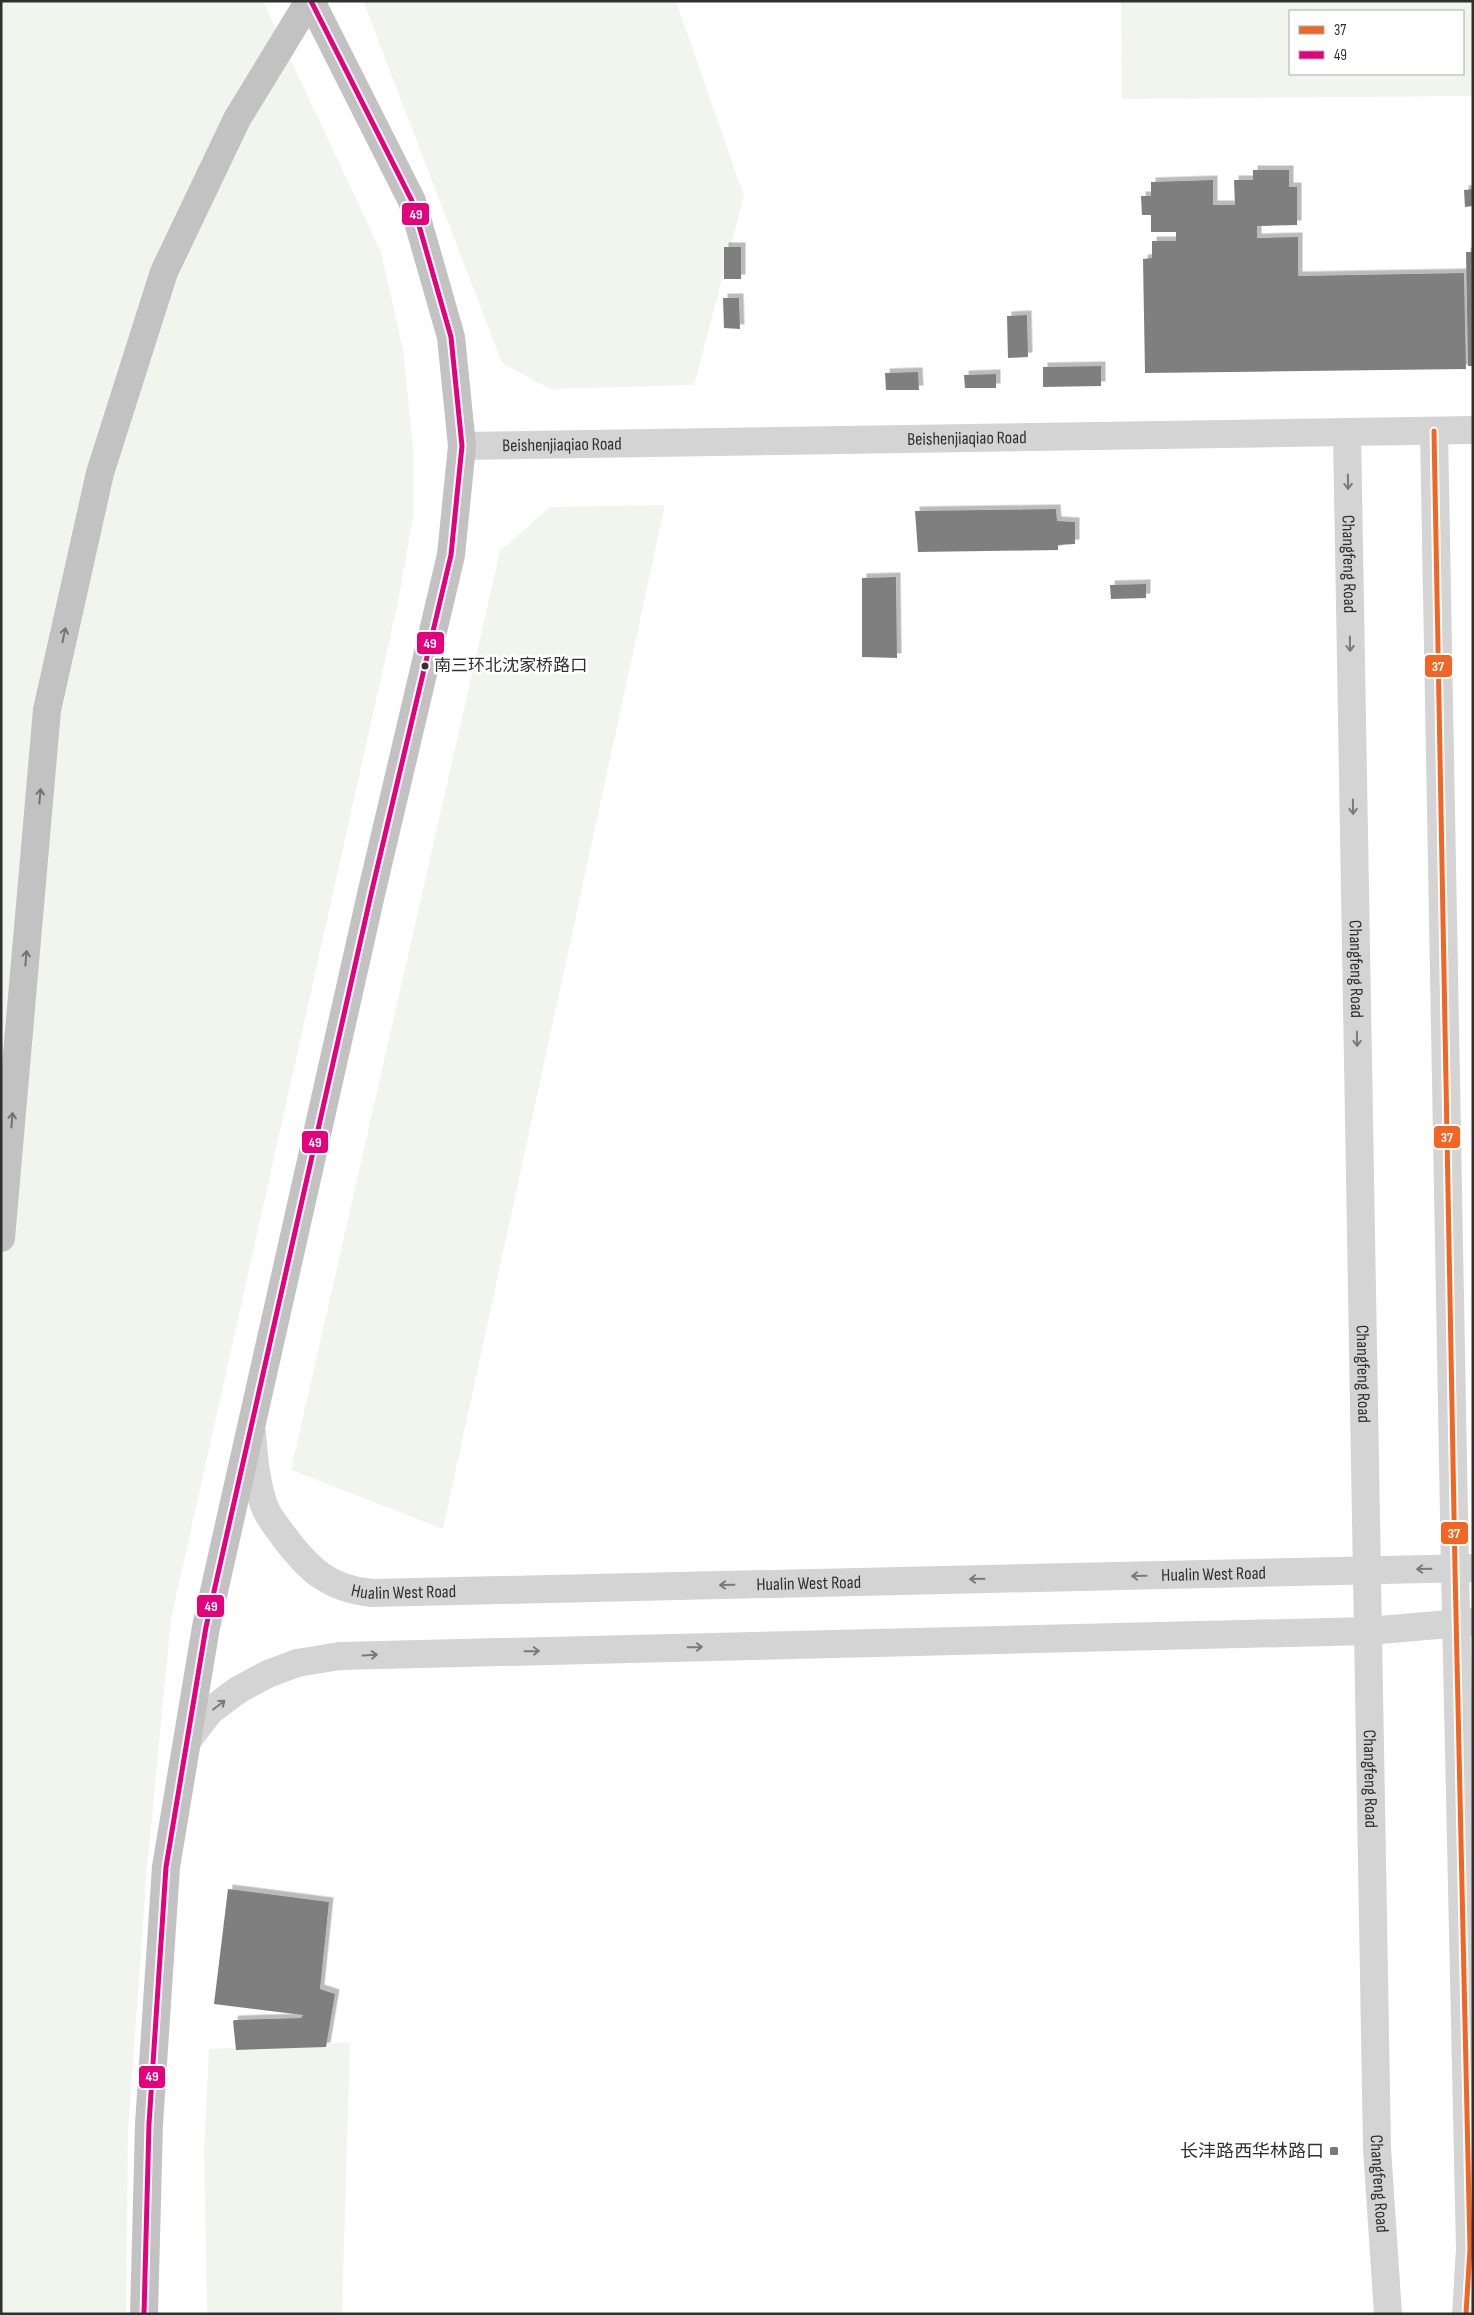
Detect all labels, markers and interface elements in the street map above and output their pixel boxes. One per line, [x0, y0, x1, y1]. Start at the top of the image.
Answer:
legend [1289, 10, 1464, 75]
text: 37 [1334, 21, 1346, 40]
text: 49 [1334, 46, 1347, 65]
line badge: 49 [401, 202, 430, 226]
text: 49 [409, 206, 423, 223]
street label: Beishenjiaqiao Road [907, 427, 1027, 449]
street label: Beishenjiaqiao Road [502, 433, 622, 456]
one-way arrow [1343, 474, 1353, 490]
street label: Changfeng Road [1338, 515, 1361, 613]
one-way arrow [60, 628, 69, 644]
line badge: 49 [416, 631, 445, 655]
text: 49 [423, 635, 437, 652]
one-way arrow [1346, 636, 1355, 652]
line badge: 37 [1424, 654, 1453, 678]
place label: 南三环北沈家桥路口 [434, 656, 587, 676]
text: 37 [1432, 658, 1445, 675]
marker: 南三环北沈家桥路口 [420, 661, 430, 671]
one-way arrow [35, 788, 45, 804]
one-way arrow [1348, 798, 1358, 815]
street label: Changfeng Road [1345, 920, 1368, 1018]
one-way arrow [21, 950, 31, 966]
one-way arrow [1352, 1031, 1362, 1047]
one-way arrow [7, 1112, 16, 1128]
line badge: 37 [1433, 1125, 1461, 1149]
text: 37 [1441, 1129, 1454, 1146]
line badge: 49 [301, 1130, 329, 1154]
text: 49 [308, 1134, 322, 1151]
street label: Changfeng Road [1352, 1325, 1375, 1423]
line badge: 37 [1440, 1521, 1469, 1545]
text: 37 [1448, 1525, 1461, 1542]
street label: Hualin West Road [1161, 1562, 1266, 1586]
one-way arrow [1416, 1565, 1432, 1574]
street label: Hualin West Road [756, 1571, 861, 1595]
one-way arrow [1131, 1571, 1147, 1580]
one-way arrow [969, 1574, 985, 1584]
street label: Hualin West Road [349, 1579, 456, 1604]
one-way arrow [719, 1580, 735, 1590]
line badge: 49 [196, 1594, 225, 1618]
text: 49 [204, 1598, 218, 1615]
one-way arrow [686, 1642, 703, 1652]
one-way arrow [524, 1646, 540, 1655]
one-way arrow [362, 1650, 378, 1659]
one-way arrow [212, 1699, 225, 1710]
street label: Changfeng Road [1359, 1730, 1382, 1828]
line badge: 49 [138, 2065, 166, 2089]
text: 49 [145, 2068, 159, 2085]
street label: Changfeng Road [1366, 2134, 1393, 2233]
place label: 长沣路西华林路口 [1180, 2141, 1324, 2162]
marker: 长沣路西华林路口 [1328, 2145, 1340, 2157]

